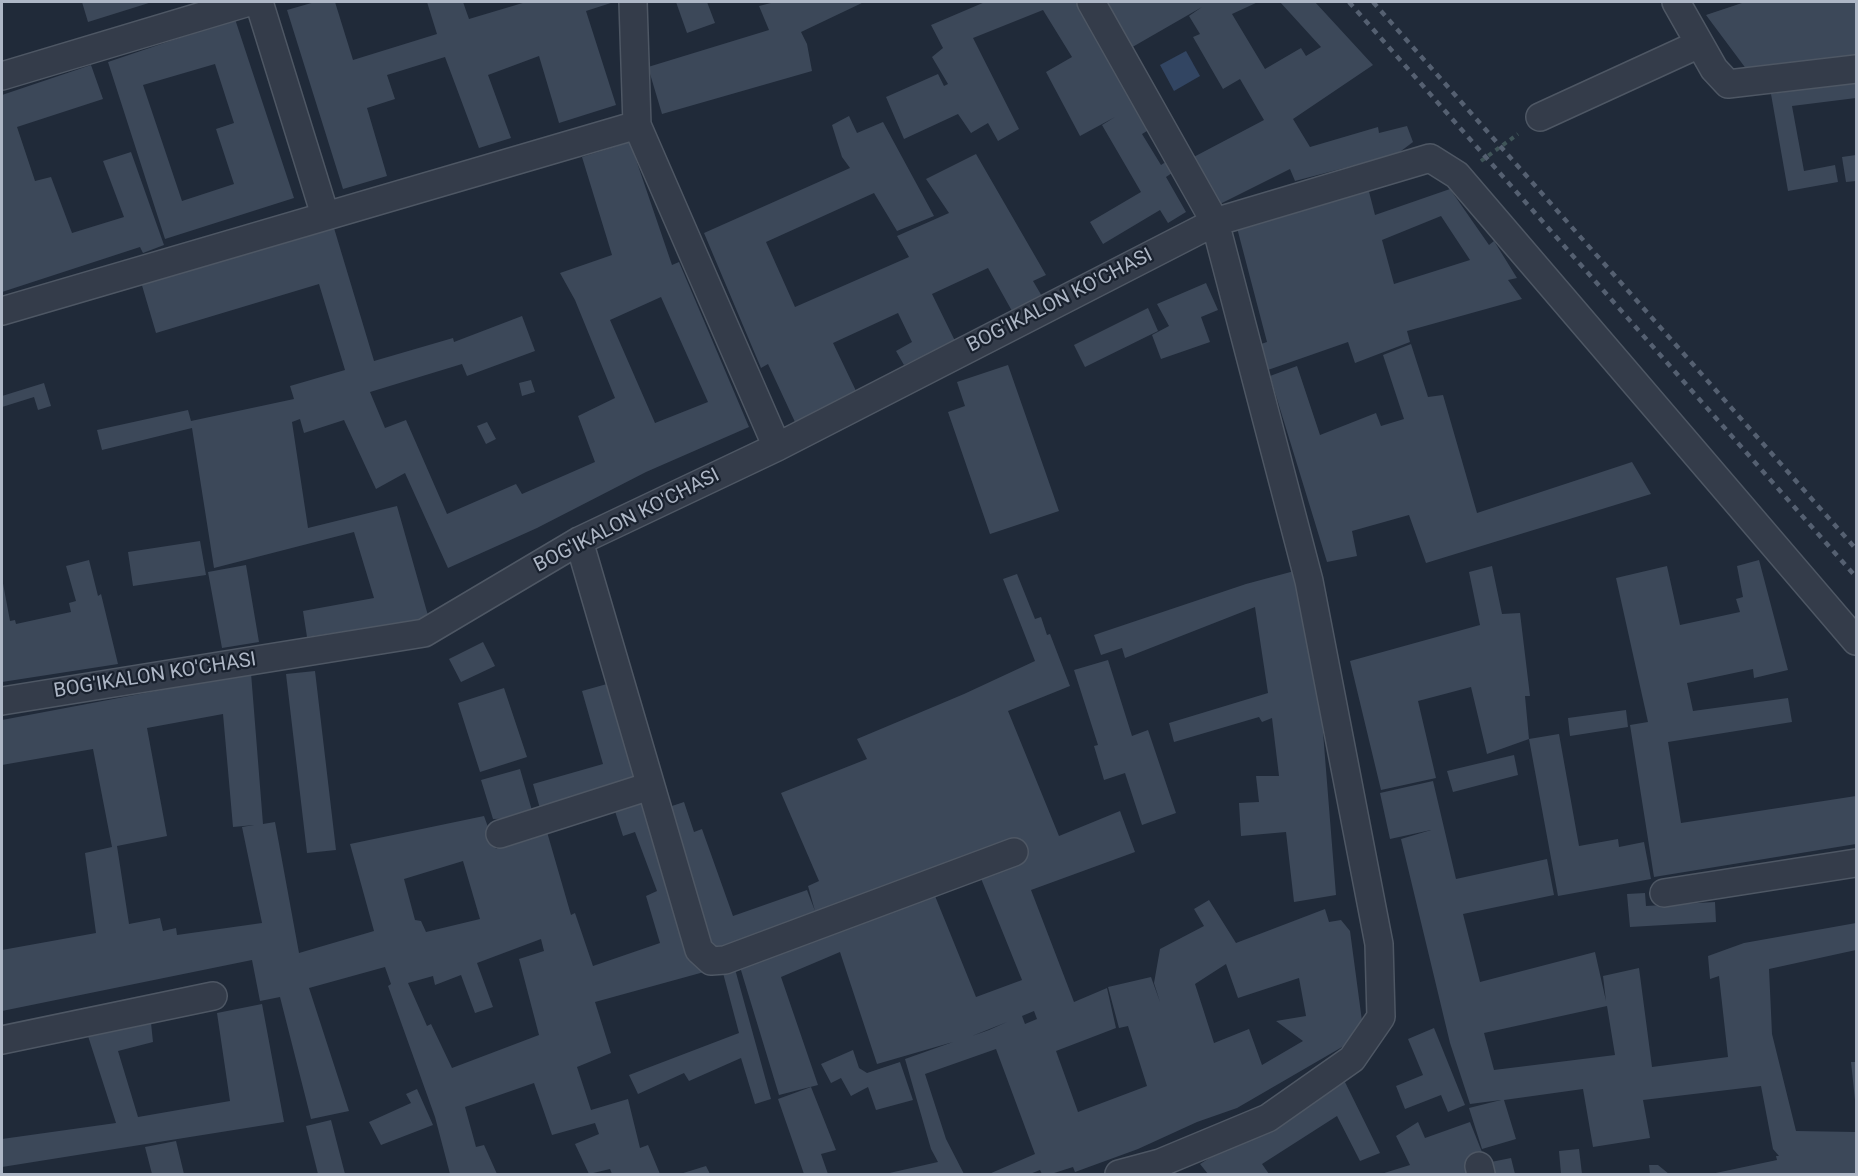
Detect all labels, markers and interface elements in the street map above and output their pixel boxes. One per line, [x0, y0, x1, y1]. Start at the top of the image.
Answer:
street label: BOG'IKALON KO'CHASI [963, 244, 1157, 358]
street label: BOG'IKALON KO'CHASI [530, 464, 724, 578]
street label: BOG'IKALON KO'CHASI [52, 648, 258, 704]

